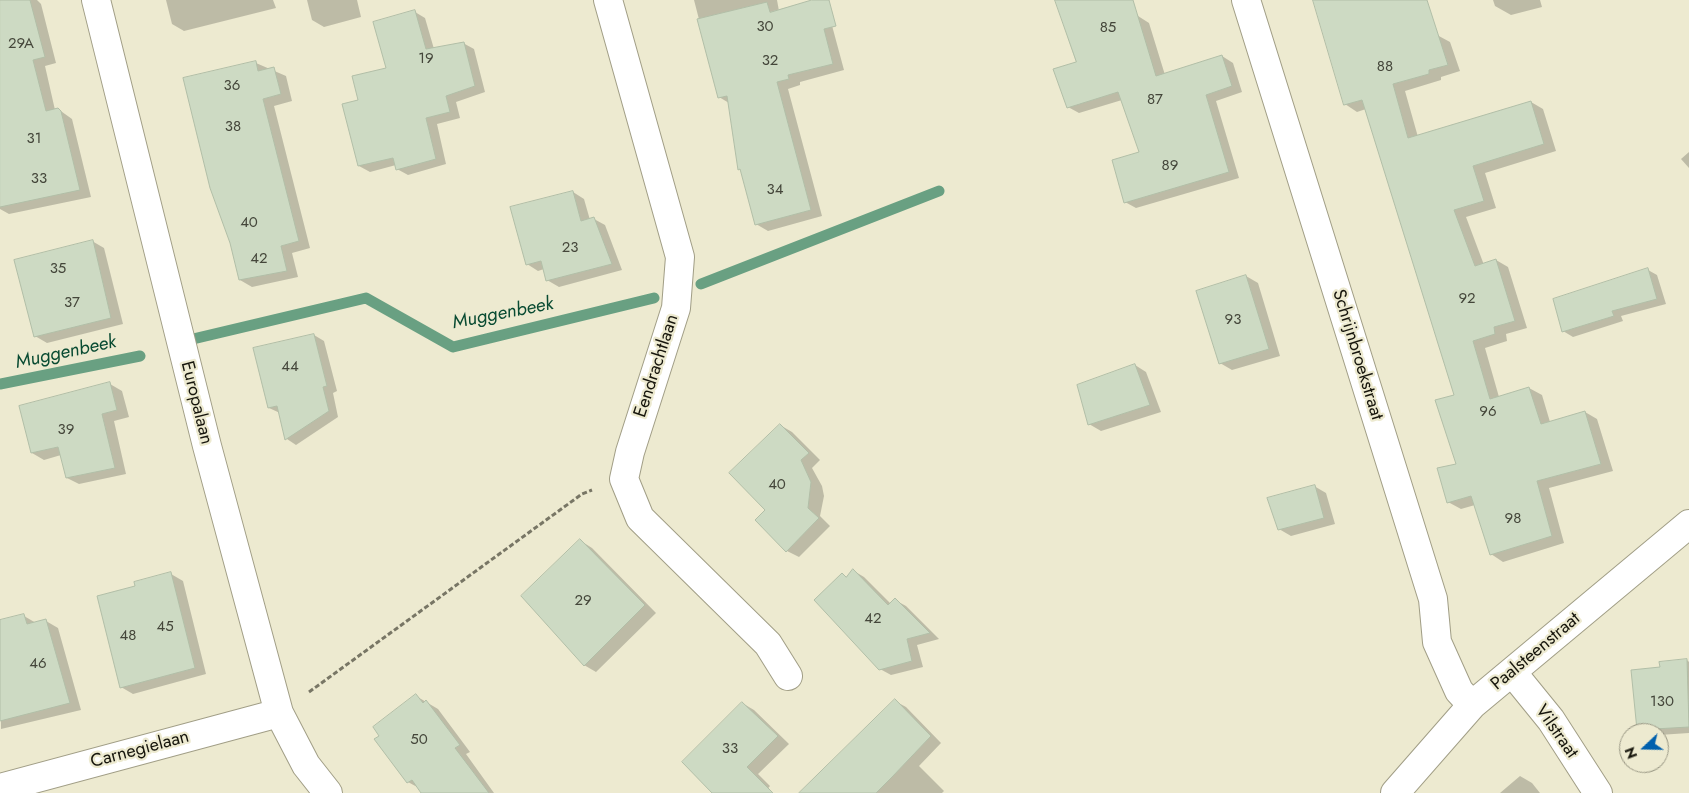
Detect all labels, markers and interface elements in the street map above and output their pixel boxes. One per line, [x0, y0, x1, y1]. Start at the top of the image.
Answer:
house number: 30 [756, 18, 774, 36]
house number: 85 [1100, 19, 1116, 37]
house number: 29A [8, 35, 34, 53]
house number: 19 [418, 50, 434, 68]
house number: 32 [762, 52, 778, 70]
house number: 88 [1377, 58, 1393, 76]
house number: 36 [224, 77, 240, 95]
house number: 87 [1147, 91, 1163, 109]
house number: 38 [225, 118, 241, 136]
house number: 31 [27, 130, 41, 148]
house number: 89 [1162, 157, 1178, 175]
house number: 33 [31, 170, 47, 188]
house number: 34 [767, 181, 783, 199]
house number: 40 [240, 214, 258, 232]
house number: 23 [562, 239, 578, 257]
house number: 42 [250, 250, 268, 268]
house number: 35 [50, 260, 66, 278]
street label: Schrijnbroekstraat [1327, 287, 1387, 423]
house number: 92 [1458, 290, 1476, 308]
water label: Muggenbeek [451, 293, 555, 335]
house number: 37 [64, 294, 80, 312]
house number: 93 [1225, 311, 1241, 329]
street label: Eendrachtlaan [630, 312, 684, 420]
water label: Muggenbeek [14, 331, 118, 375]
house number: 44 [281, 358, 299, 376]
street label: Europalaan [175, 359, 217, 447]
house number: 96 [1479, 403, 1497, 421]
house number: 39 [58, 421, 74, 439]
house number: 40 [768, 476, 786, 494]
house number: 98 [1505, 510, 1521, 528]
house number: 29 [574, 592, 592, 610]
street label: Paalsteenstraat [1487, 608, 1585, 696]
house number: 42 [864, 610, 882, 628]
house number: 45 [156, 618, 174, 636]
house number: 48 [120, 627, 136, 645]
house number: 46 [29, 655, 47, 673]
house number: 130 [1650, 693, 1674, 711]
street label: Vilstraat [1530, 701, 1582, 763]
north arrow [1619, 723, 1669, 773]
street label: Carnegielaan [88, 726, 192, 774]
house number: 50 [410, 731, 428, 749]
house number: 33 [722, 740, 738, 758]
text: N [1620, 744, 1642, 762]

